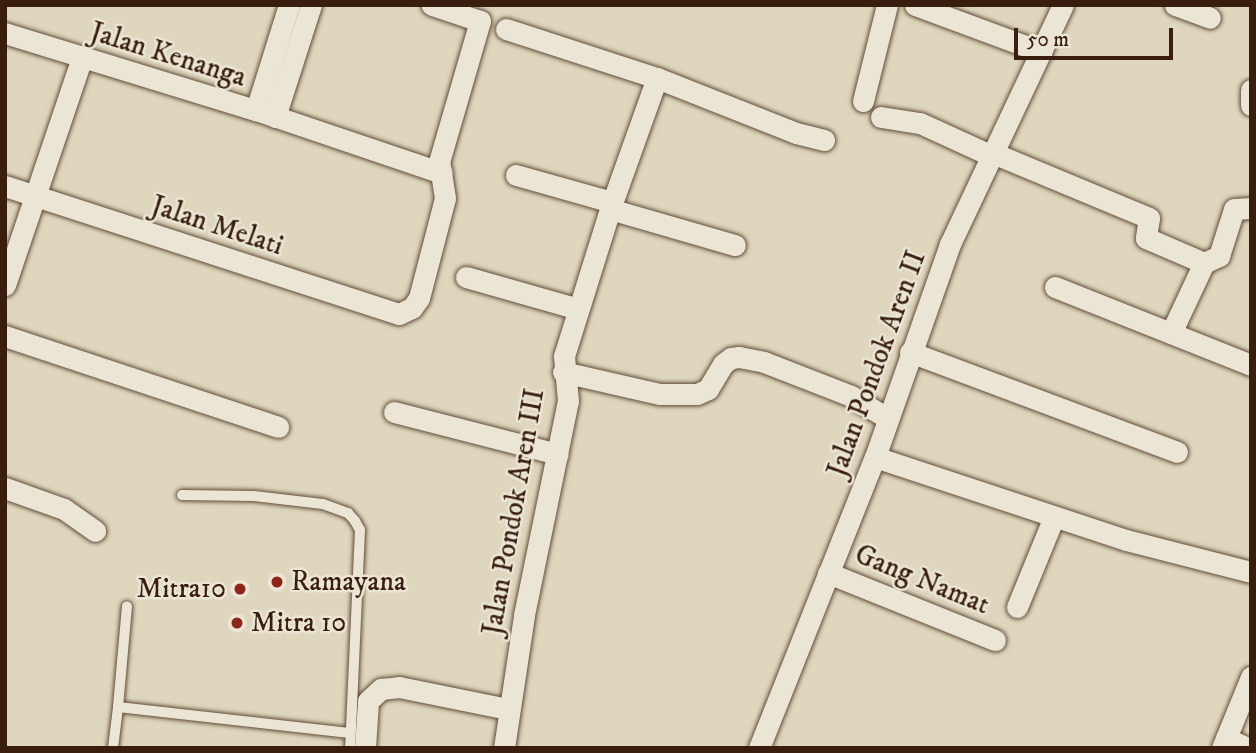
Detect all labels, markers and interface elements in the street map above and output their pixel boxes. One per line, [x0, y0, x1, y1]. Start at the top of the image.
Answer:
scale bar [1018, 14, 1177, 58]
street label: Jalan Kenanga [86, 15, 250, 95]
text: 50 m [1027, 27, 1069, 53]
street label: Jalan Melati [147, 189, 287, 263]
street label: Jalan Pondok Aren II [820, 246, 934, 482]
street label: Jalan Pondok Aren III [476, 386, 552, 638]
street label: Gang Namat [850, 538, 994, 622]
place label: Ramayana [291, 565, 406, 599]
place label: Mitra10 [137, 572, 226, 606]
marker: Ramayana [269, 574, 285, 590]
marker: Mitra10 [232, 581, 248, 597]
place label: Mitra 10 [251, 606, 346, 640]
marker: Mitra 10 [229, 615, 245, 631]

